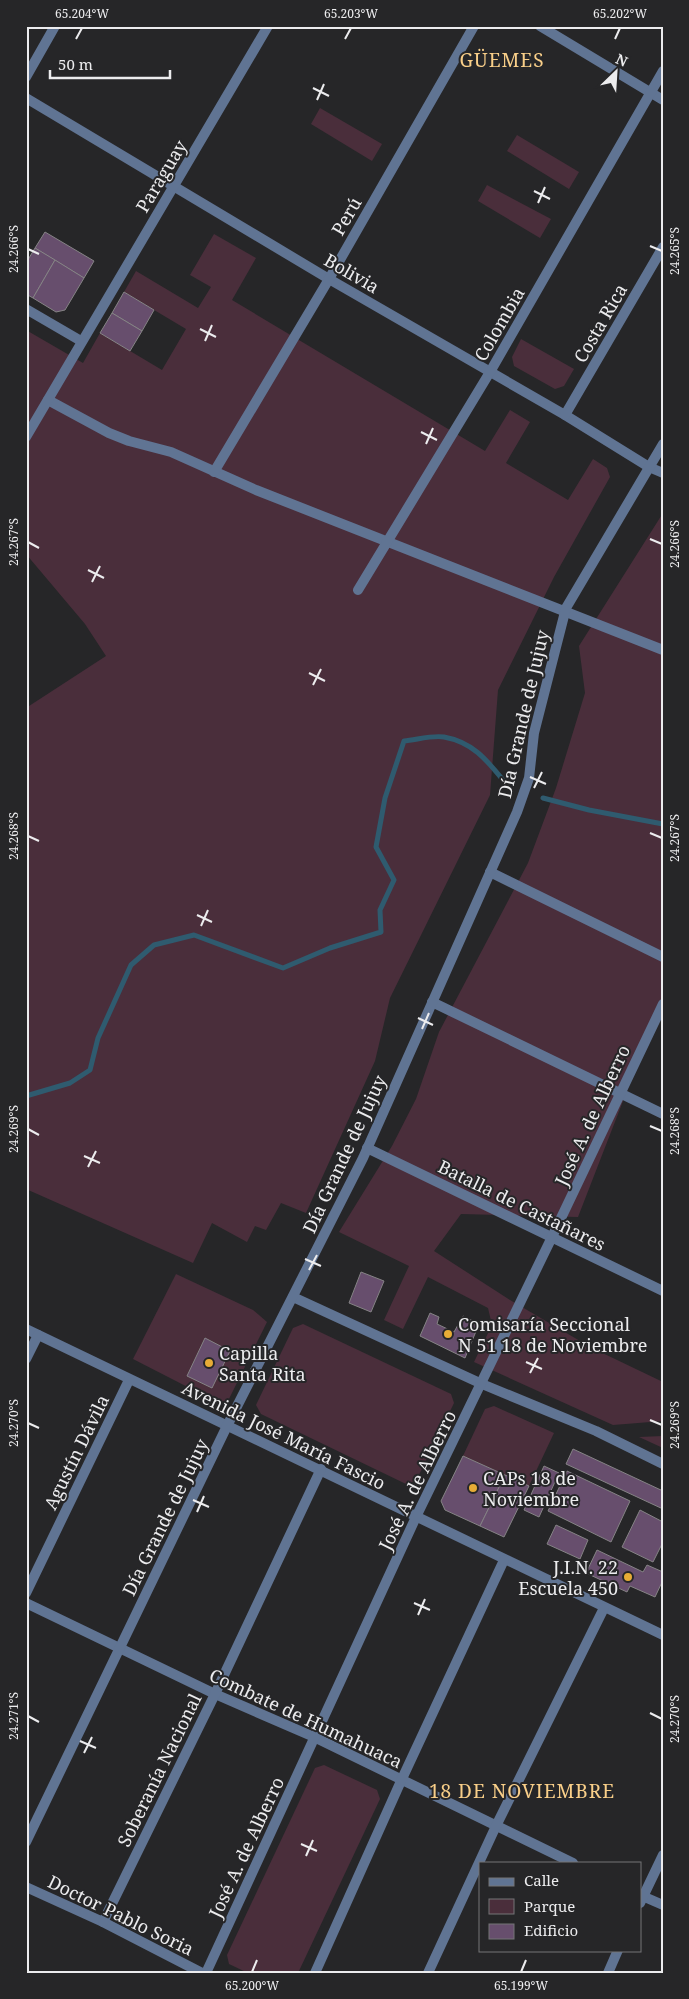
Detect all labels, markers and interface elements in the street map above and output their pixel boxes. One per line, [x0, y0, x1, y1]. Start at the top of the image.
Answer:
text: 65.204°W [55, 5, 109, 22]
text: 65.203°W [324, 5, 378, 22]
text: 65.202°W [593, 5, 647, 22]
district label: GÜEMES [459, 47, 545, 73]
scale bar [50, 48, 170, 80]
north arrow [592, 48, 642, 98]
text: N [613, 49, 631, 71]
text: 50 m [58, 54, 93, 74]
street label: Paraguay [130, 135, 192, 217]
street label: Perú [326, 192, 367, 240]
text: 24.266°S [5, 225, 22, 273]
text: 24.265°S [666, 227, 683, 275]
street label: Bolivia [320, 248, 384, 298]
street label: Costa Rica [568, 279, 632, 367]
street label: Colombia [468, 283, 530, 365]
text: 24.267°S [5, 518, 22, 566]
text: 24.266°S [666, 520, 683, 568]
street label: Día Grande de Jujuy [492, 627, 554, 800]
text: 24.268°S [5, 812, 22, 860]
text: 24.267°S [666, 814, 683, 862]
street label: José A. de Alberro [548, 1041, 635, 1190]
street label: Día Grande de Jujuy [297, 1070, 392, 1237]
text: 24.269°S [5, 1105, 22, 1153]
text: 24.268°S [666, 1107, 683, 1155]
street label: Batalla de Castañares [434, 1154, 610, 1256]
place label: Comisaría Seccional N 51 18 de Noviembre [458, 1312, 648, 1357]
marker: Comisaría Seccional N 51 18 de Noviembre [442, 1328, 454, 1340]
place label: Capilla Santa Rita [219, 1341, 306, 1386]
marker: Capilla Santa Rita [203, 1357, 215, 1369]
street label: Avenida José María Fascio [178, 1375, 390, 1495]
street label: Agustín Dávila [38, 1391, 114, 1513]
text: 24.270°S [5, 1399, 22, 1447]
text: 24.269°S [666, 1401, 683, 1449]
street label: José A. de Alberro [372, 1406, 461, 1555]
street label: Día Grande de Jujuy [117, 1434, 214, 1600]
place label: CAPs 18 de Noviembre [483, 1466, 579, 1511]
marker: CAPs 18 de Noviembre [467, 1482, 479, 1494]
place label: J.I.N. 22 Escuela 450 [518, 1555, 618, 1600]
marker: J.I.N. 22 Escuela 450 [622, 1571, 634, 1583]
street label: Combate de Humahuaca [206, 1663, 406, 1773]
street label: Soberanía Nacional [112, 1689, 207, 1851]
text: 24.271°S [5, 1692, 22, 1740]
text: 24.270°S [666, 1695, 683, 1743]
street label: José A. de Alberro [202, 1773, 289, 1922]
district label: 18 DE NOVIEMBRE [429, 1778, 615, 1804]
legend [479, 1862, 642, 1952]
street label: Doctor Pablo Soria [44, 1869, 198, 1961]
text: Calle [524, 1870, 559, 1890]
text: Parque [524, 1896, 575, 1916]
text: Edificio [524, 1920, 578, 1940]
text: 65.200°W [225, 1977, 279, 1994]
text: 65.199°W [494, 1977, 548, 1994]

